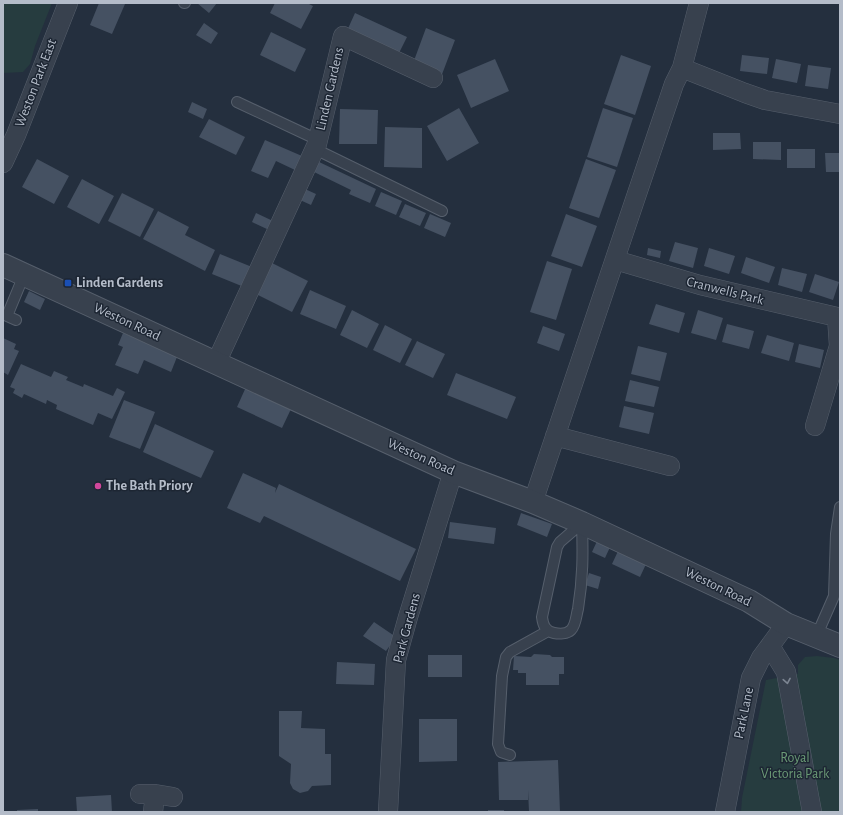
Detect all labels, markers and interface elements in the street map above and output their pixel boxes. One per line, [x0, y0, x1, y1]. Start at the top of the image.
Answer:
street label: Weston Park East [13, 37, 59, 129]
street label: Linden Gardens [314, 46, 346, 132]
street label: Cranwells Park [685, 275, 766, 307]
place label: Linden Gardens [76, 276, 163, 290]
marker: Linden Gardens [63, 278, 73, 288]
street label: Weston Road [91, 300, 163, 344]
street label: Weston Road [385, 436, 457, 478]
place label: The Bath Priory [106, 479, 193, 493]
marker: The Bath Priory [93, 481, 103, 491]
street label: Weston Road [683, 565, 753, 609]
street label: Park Gardens [391, 592, 423, 664]
one-way arrow [783, 677, 791, 684]
street label: Park Lane [732, 686, 756, 740]
park label: Royal Victoria Park [761, 751, 830, 781]

